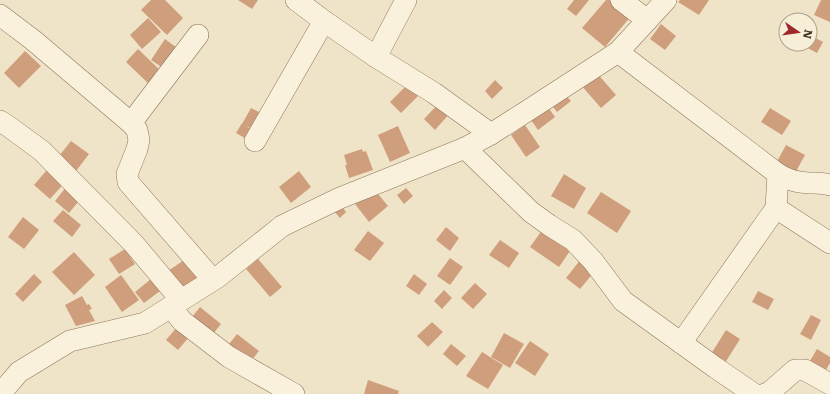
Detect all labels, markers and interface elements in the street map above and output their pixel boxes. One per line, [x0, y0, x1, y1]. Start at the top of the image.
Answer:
north arrow [778, 12, 818, 52]
text: N [800, 28, 818, 41]

